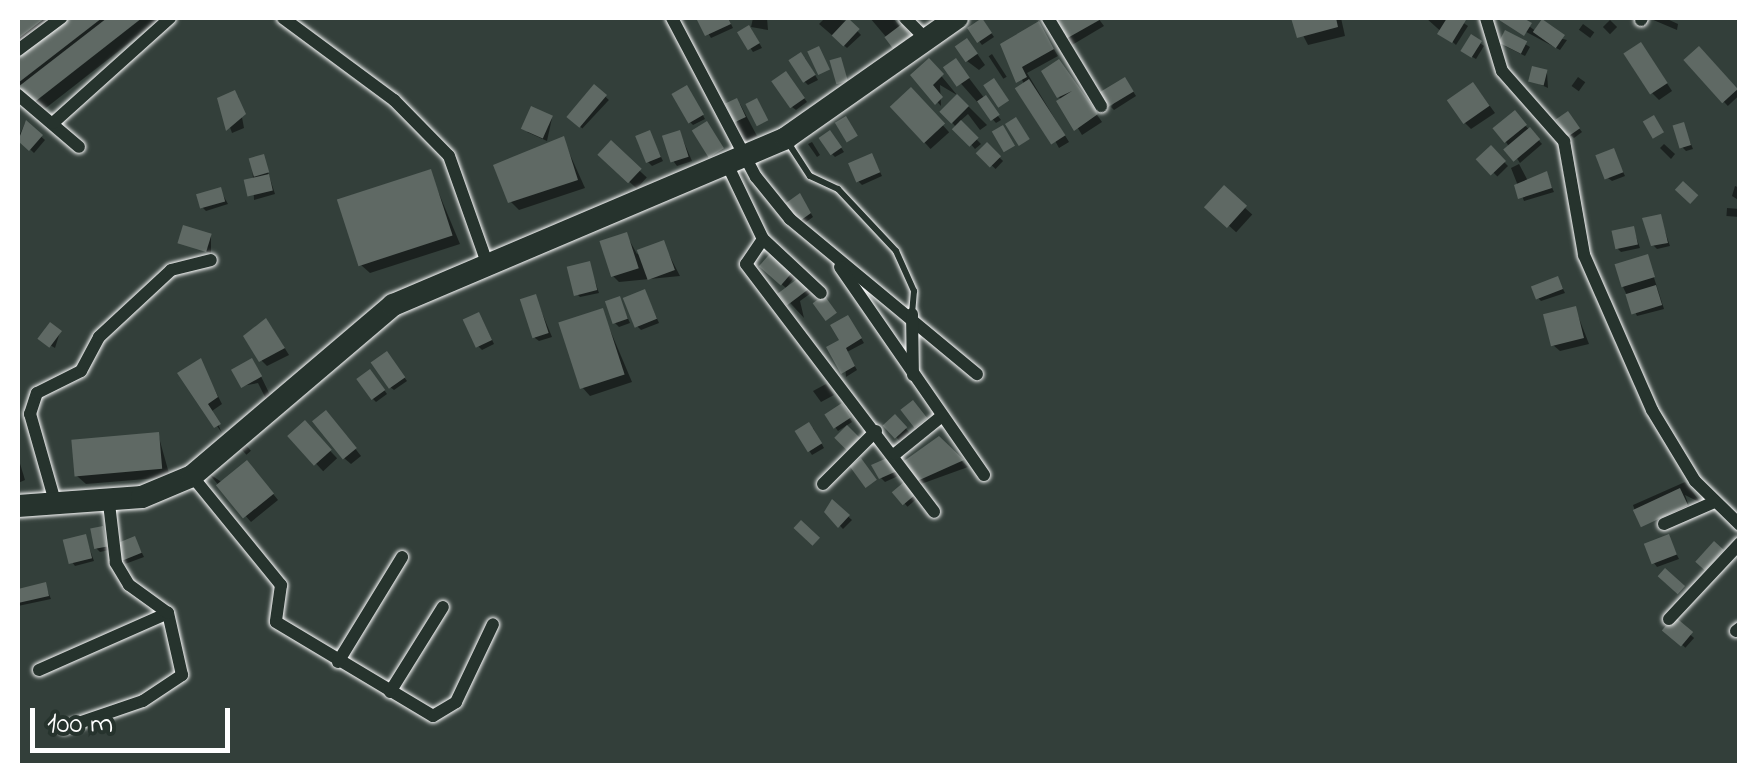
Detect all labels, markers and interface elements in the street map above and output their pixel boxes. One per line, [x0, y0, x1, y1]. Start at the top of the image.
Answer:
scale bar [35, 688, 235, 750]
text: 100 m [47, 703, 113, 747]

